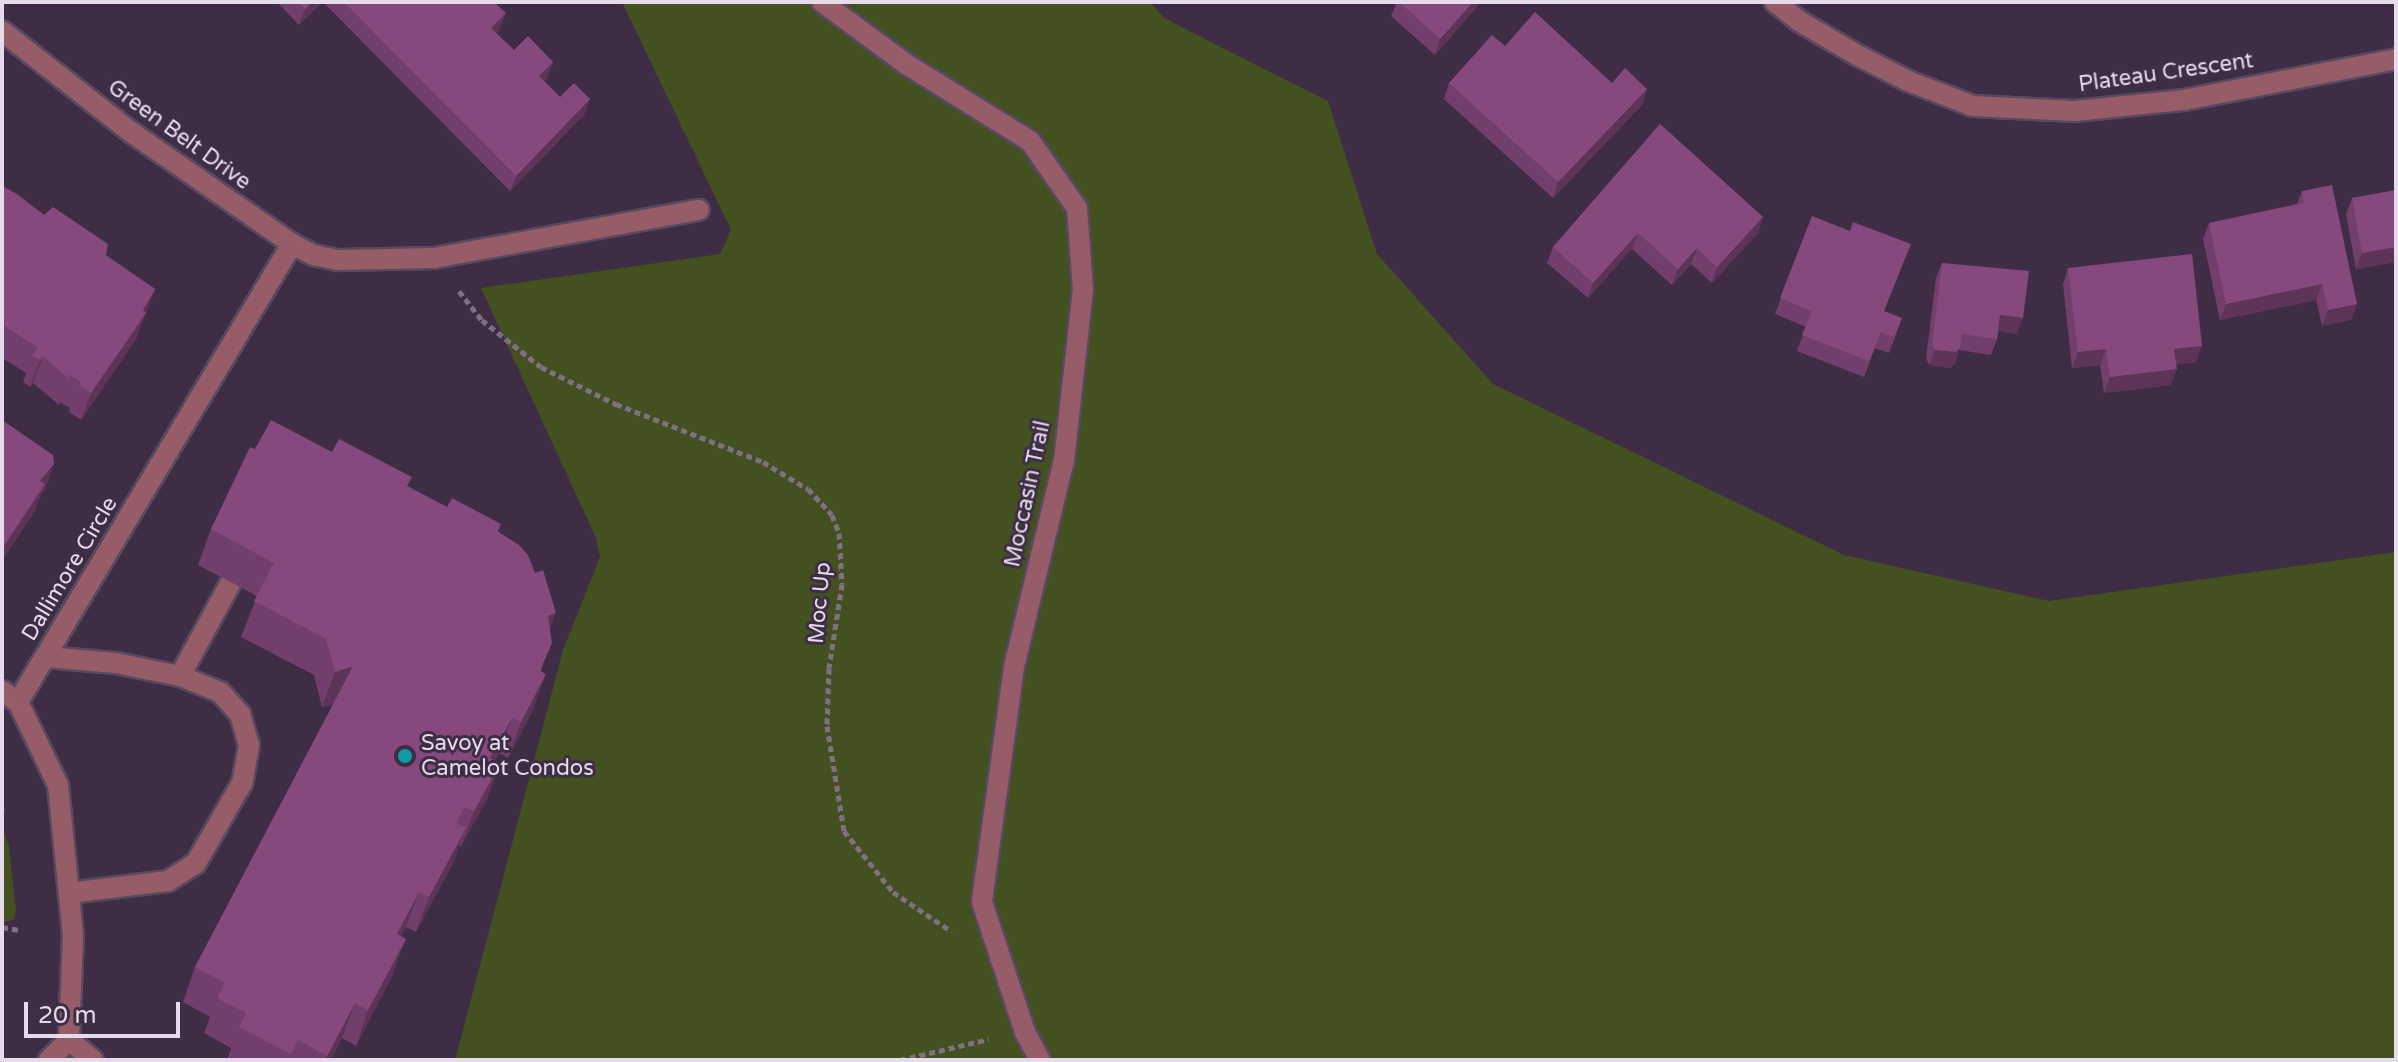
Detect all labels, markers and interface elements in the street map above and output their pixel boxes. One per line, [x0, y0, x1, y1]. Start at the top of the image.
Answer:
street label: Plateau Crescent [2077, 48, 2255, 98]
street label: Green Belt Drive [102, 74, 256, 196]
street label: Moccasin Trail [1000, 418, 1056, 570]
street label: Dallimore Circle [17, 492, 123, 646]
street label: Moc Up [803, 561, 837, 645]
place label: Savoy at Camelot Condos [421, 730, 594, 782]
marker: Savoy at Camelot Condos [396, 747, 414, 765]
scale bar [28, 986, 184, 1036]
text: 20 m [38, 1001, 96, 1030]

